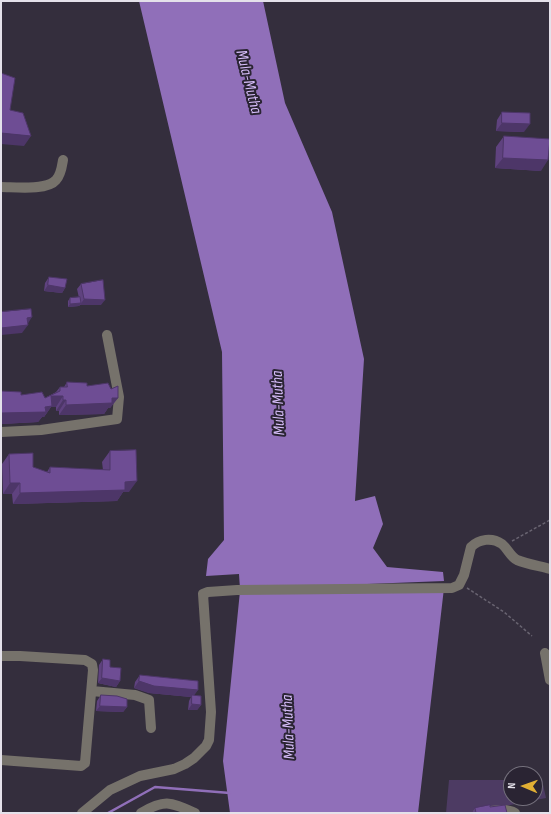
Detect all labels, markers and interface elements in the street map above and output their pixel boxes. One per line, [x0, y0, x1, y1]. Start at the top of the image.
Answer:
water label: Mula-Mutha [231, 48, 265, 116]
water label: Mula-Mutha [268, 370, 290, 436]
water label: Mula-Mutha [278, 694, 300, 760]
north arrow [503, 766, 543, 806]
text: N [505, 782, 518, 789]

